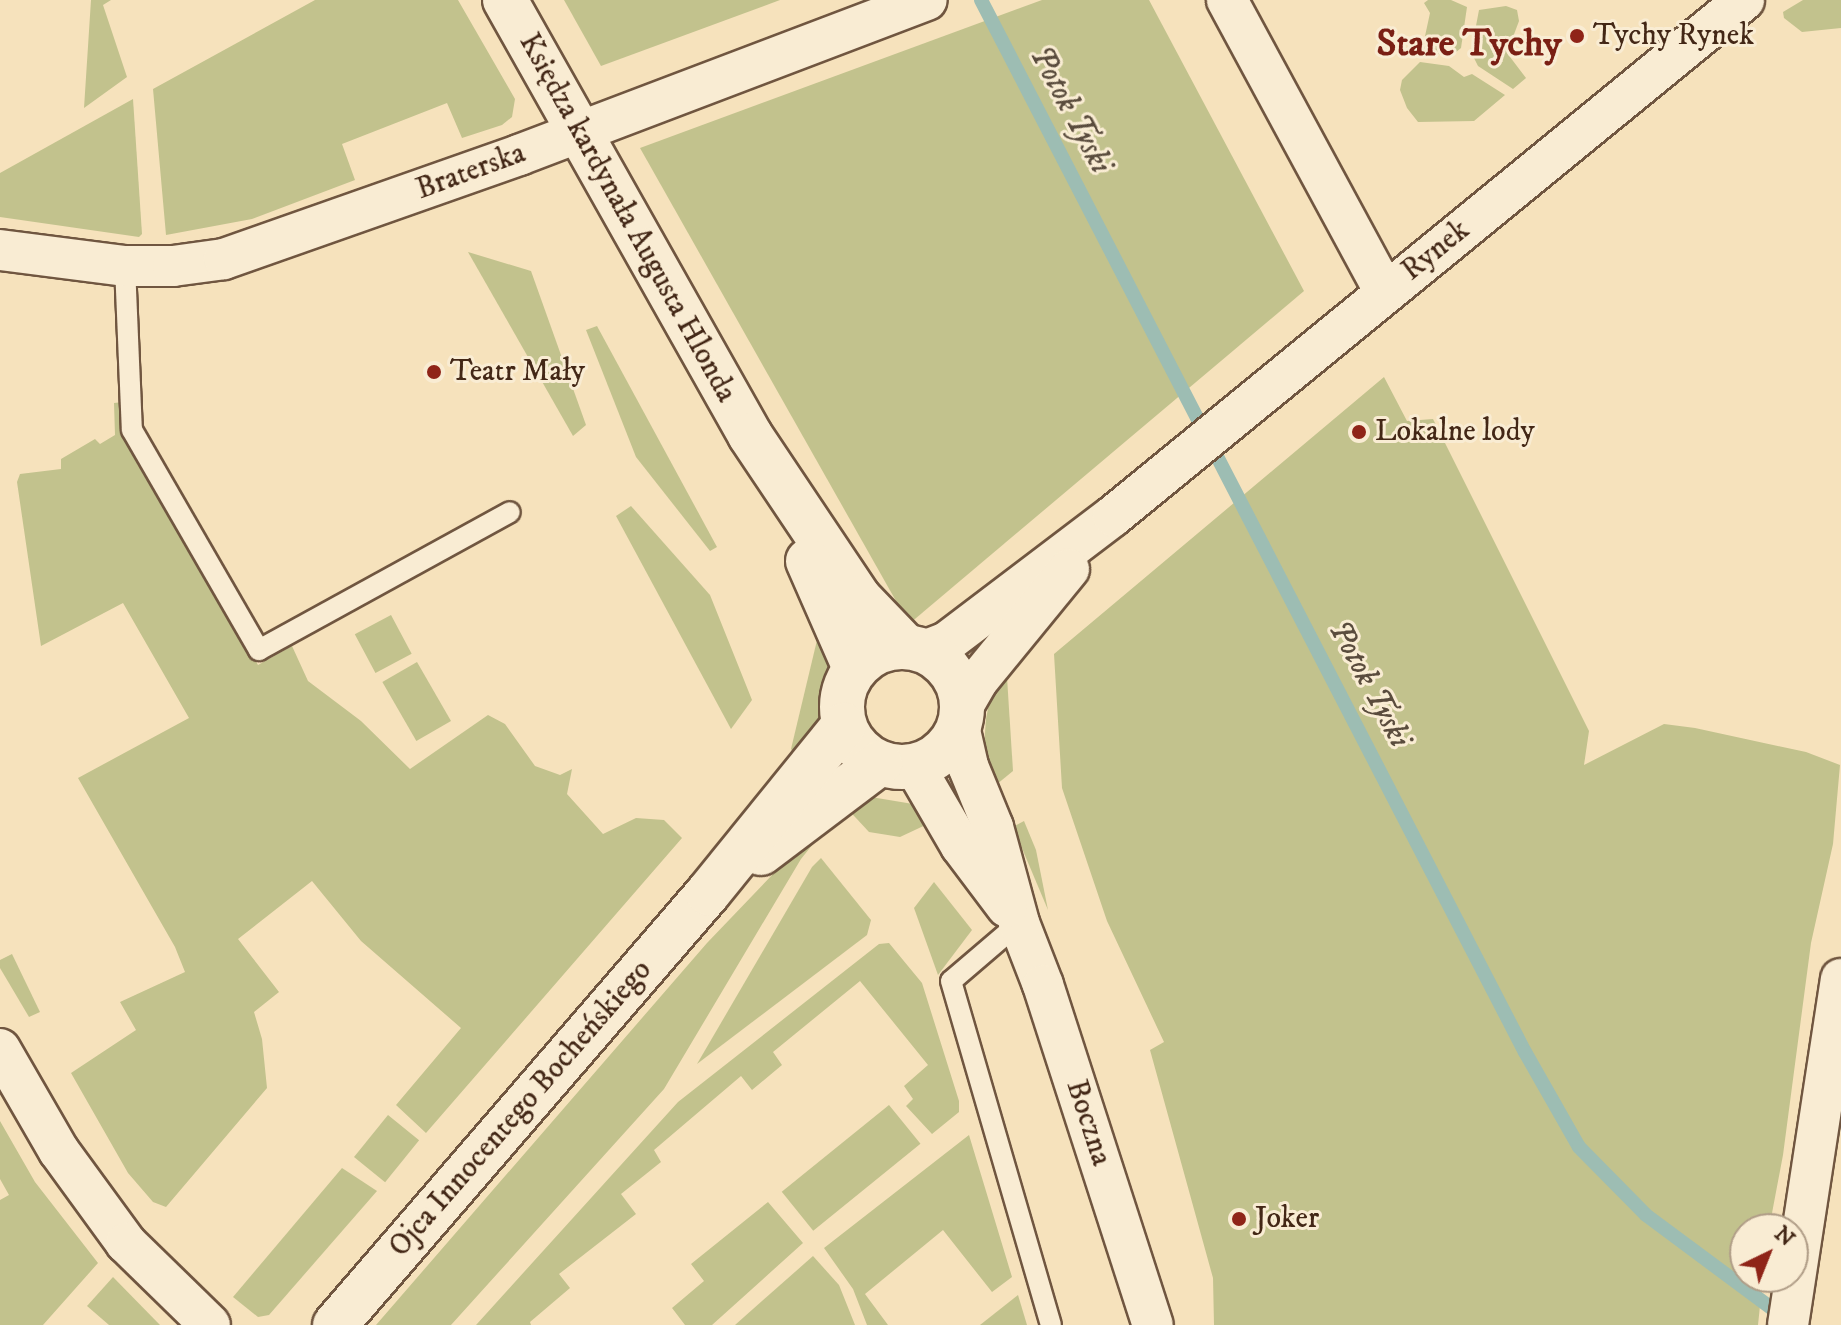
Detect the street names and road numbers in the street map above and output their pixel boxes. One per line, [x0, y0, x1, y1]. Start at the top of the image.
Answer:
street label: Księdza kardynała Augusta Hlonda [510, 27, 744, 409]
street label: Braterska [411, 136, 531, 208]
street label: Rynek [1395, 213, 1477, 289]
street label: Ojca Innocentego Bocheńskiego [382, 953, 660, 1265]
street label: Boczna [1057, 1076, 1119, 1170]

